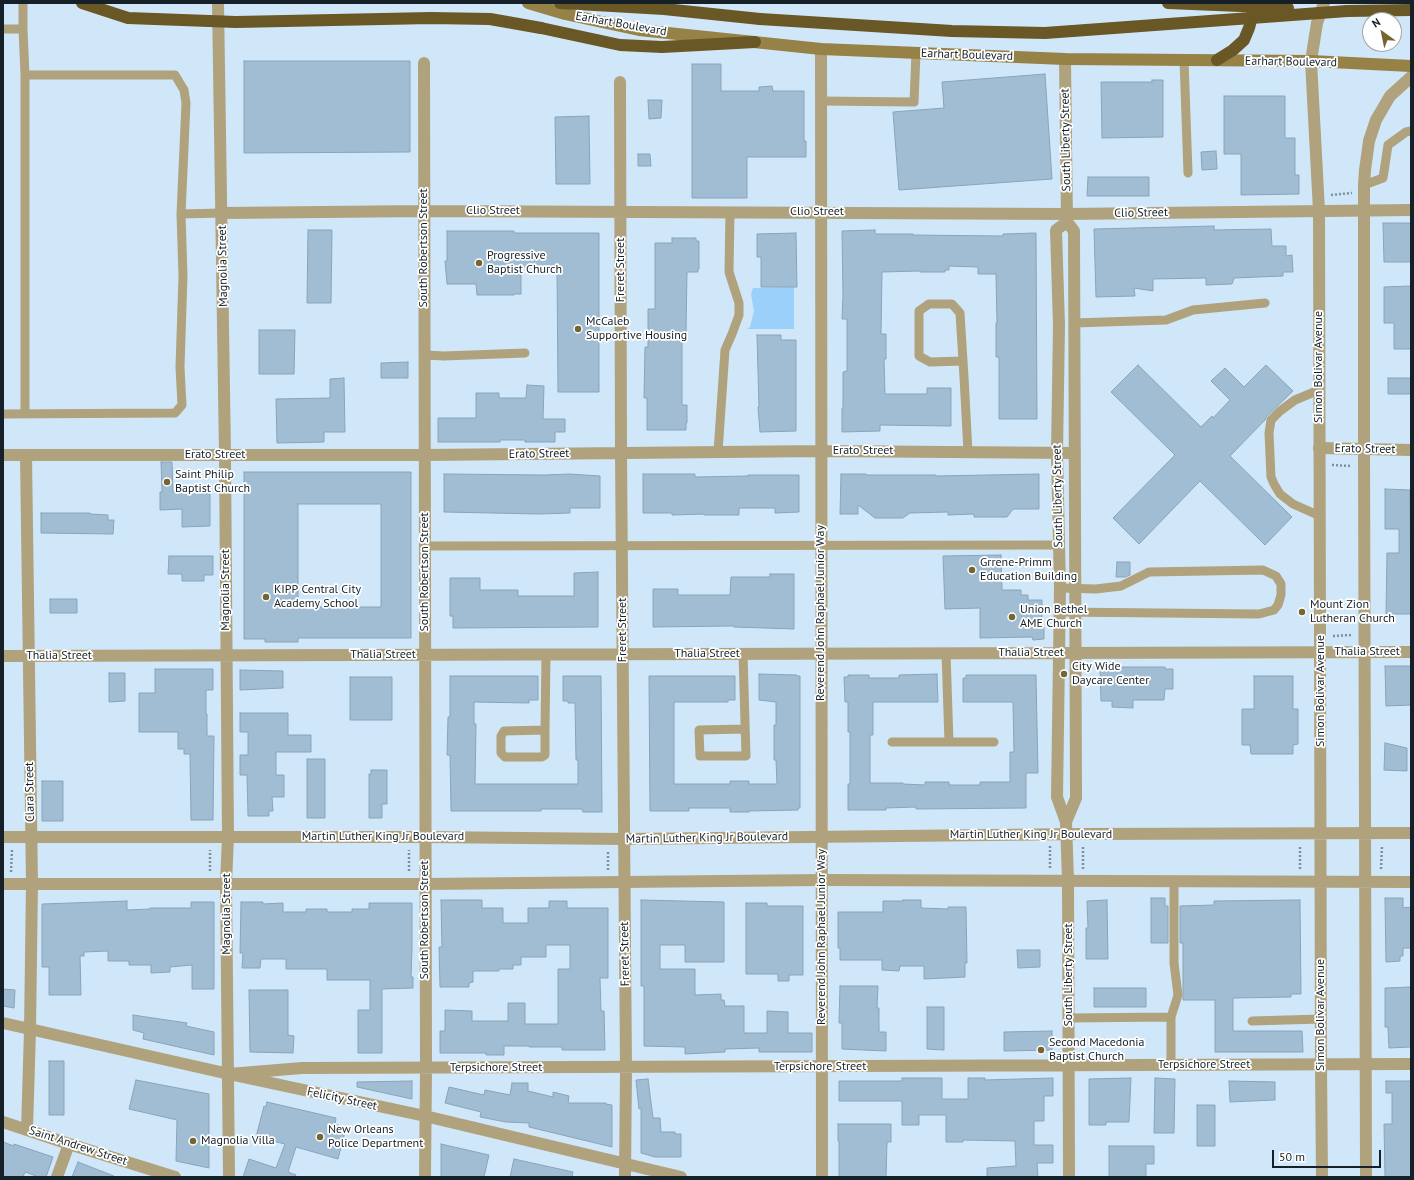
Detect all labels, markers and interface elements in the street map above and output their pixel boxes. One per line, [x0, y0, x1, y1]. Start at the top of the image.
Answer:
street label: Earhart Boulevard [574, 9, 668, 39]
north arrow [1362, 12, 1402, 52]
text: N [1369, 15, 1383, 31]
street label: Earhart Boulevard [921, 46, 1013, 64]
street label: Earhart Boulevard [1245, 54, 1337, 70]
street label: South Liberty Street [1058, 88, 1074, 192]
street label: South Robertson Street [417, 188, 431, 308]
street label: Clio Street [466, 204, 520, 218]
street label: Clio Street [790, 205, 844, 219]
street label: Clio Street [1114, 205, 1168, 221]
street label: Magnolia Street [215, 225, 231, 307]
street label: Freret Street [614, 238, 628, 302]
place label: Progressive Baptist Church [487, 249, 562, 277]
marker: Progressive Baptist Church [474, 258, 484, 268]
street label: Simon Bolivar Avenue [1312, 311, 1326, 423]
place label: McCaleb Supportive Housing [586, 315, 687, 343]
marker: McCaleb Supportive Housing [573, 324, 583, 334]
street label: Erato Street [1335, 441, 1395, 457]
street label: Erato Street [833, 444, 893, 458]
street label: South Liberty Street [1050, 444, 1066, 548]
street label: Erato Street [509, 446, 569, 462]
street label: Erato Street [185, 448, 245, 462]
place label: Saint Philip Baptist Church [175, 468, 250, 496]
marker: Saint Philip Baptist Church [162, 477, 172, 487]
street label: South Robertson Street [418, 512, 432, 632]
street label: Reverend John Raphael Junior Way [814, 525, 828, 701]
street label: Magnolia Street [219, 549, 233, 631]
place label: Grrene-Primm Education Building [980, 556, 1077, 584]
marker: Grrene-Primm Education Building [967, 565, 977, 575]
place label: KIPP Central City Academy School [274, 583, 361, 611]
marker: KIPP Central City Academy School [261, 592, 271, 602]
street label: Freret Street [616, 598, 630, 662]
place label: Mount Zion Lutheran Church [1310, 598, 1395, 626]
place label: Union Bethel AME Church [1020, 603, 1087, 631]
marker: Mount Zion Lutheran Church [1297, 607, 1307, 617]
marker: Union Bethel AME Church [1007, 612, 1017, 622]
street label: Simon Bolivar Avenue [1314, 635, 1328, 747]
street label: Thalia Street [1334, 645, 1400, 659]
street label: Thalia Street [998, 646, 1064, 660]
street label: Thalia Street [674, 647, 740, 661]
street label: Thalia Street [350, 648, 416, 662]
street label: Thalia Street [26, 649, 92, 663]
place label: City Wide Daycare Center [1072, 660, 1149, 688]
marker: City Wide Daycare Center [1059, 669, 1069, 679]
street label: Clara Street [22, 762, 38, 822]
street label: Martin Luther King Jr Boulevard [950, 828, 1112, 842]
street label: Martin Luther King Jr Boulevard [626, 829, 788, 847]
street label: Martin Luther King Jr Boulevard [302, 830, 464, 844]
street label: Reverend John Raphael Junior Way [815, 849, 829, 1025]
street label: South Robertson Street [418, 860, 432, 980]
street label: Magnolia Street [220, 873, 234, 955]
street label: Freret Street [617, 922, 633, 986]
street label: South Liberty Street [1062, 923, 1076, 1027]
street label: Simon Bolivar Avenue [1314, 959, 1328, 1071]
place label: Second Macedonia Baptist Church [1049, 1036, 1144, 1064]
marker: Second Macedonia Baptist Church [1036, 1045, 1046, 1055]
street label: Terpsichore Street [1158, 1058, 1250, 1072]
street label: Terpsichore Street [774, 1060, 866, 1074]
street label: Terpsichore Street [450, 1061, 542, 1075]
street label: Felicity Street [306, 1085, 378, 1113]
street label: Saint Andrew Street [27, 1123, 129, 1169]
place label: New Orleans Police Department [328, 1123, 423, 1151]
marker: New Orleans Police Department [315, 1132, 325, 1142]
place label: Magnolia Villa [201, 1134, 275, 1148]
marker: Magnolia Villa [188, 1136, 198, 1146]
scale bar [1274, 1142, 1383, 1168]
text: 50 m [1279, 1149, 1305, 1164]

